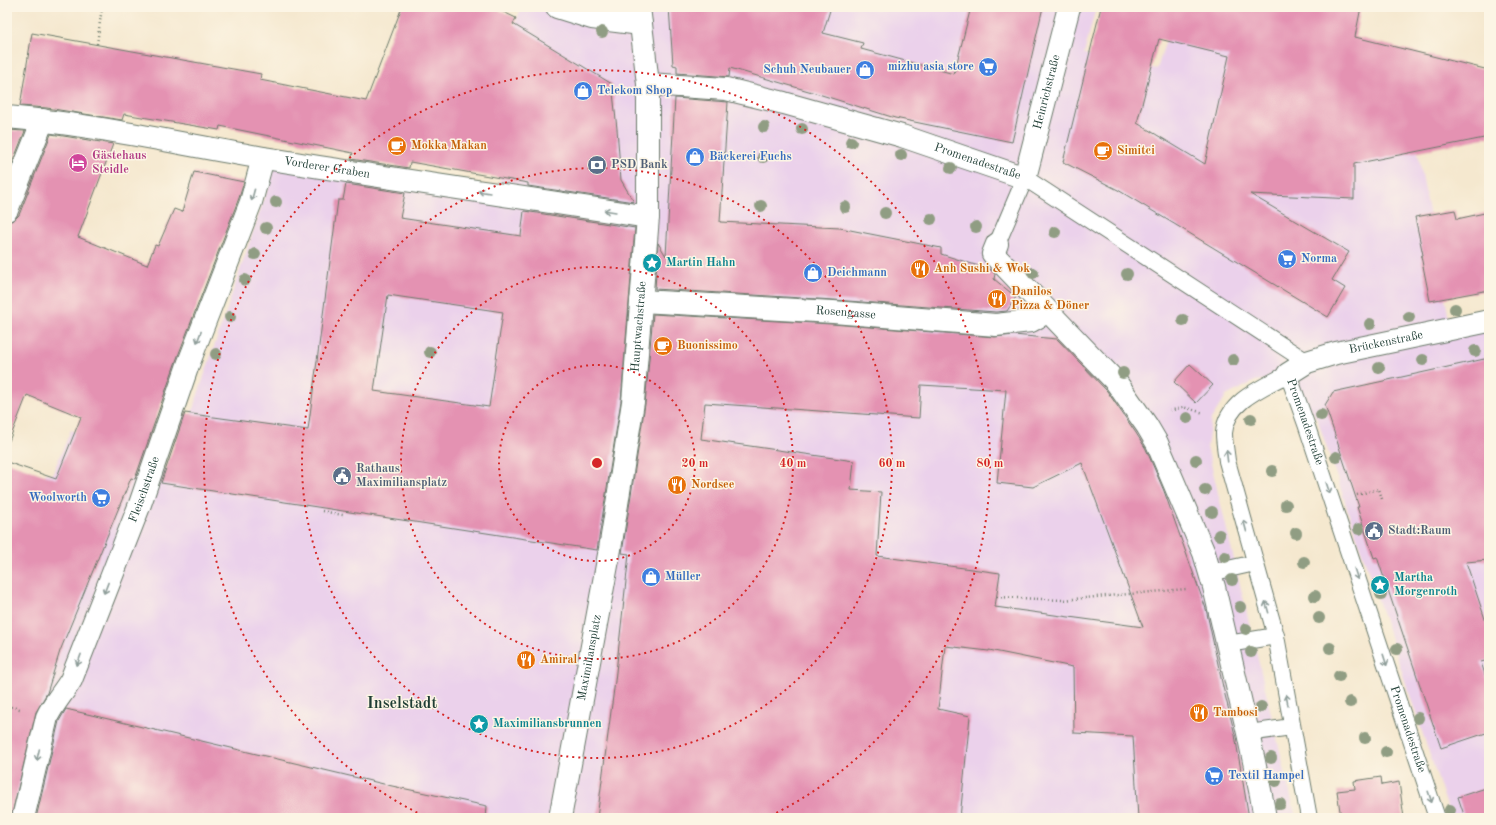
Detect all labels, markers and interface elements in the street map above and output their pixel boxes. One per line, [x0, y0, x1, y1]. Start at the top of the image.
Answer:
street label: Heinrichstraße [1032, 53, 1063, 131]
supermarket icon: mizhu asia store [977, 56, 999, 78]
shop icon: Schuh Neubauer [854, 59, 876, 81]
place label: mizhu asia store [888, 61, 974, 73]
place label: Schuh Neubauer [763, 64, 851, 76]
shop icon: Telekom Shop [572, 80, 594, 102]
place label: Telekom Shop [597, 85, 672, 97]
cafe icon: Mokka Makan [386, 135, 408, 157]
place label: Mokka Makan [411, 140, 487, 152]
cafe icon: Simitci [1092, 140, 1114, 162]
street label: Promenadestraße [933, 141, 1023, 182]
place label: Simitci [1117, 145, 1155, 157]
shop icon: Bäckerei Fuchs [684, 146, 706, 168]
place label: Gästehaus Steidle [92, 150, 147, 176]
place label: Bäckerei Fuchs [709, 151, 792, 163]
hotel icon: Gästehaus Steidle [67, 152, 89, 174]
bank icon: PSD Bank [586, 154, 608, 176]
street label: Vorderer Graben [283, 155, 371, 181]
place label: PSD Bank [611, 159, 668, 171]
one-way arrow [478, 188, 491, 196]
one-way arrow [248, 189, 256, 202]
one-way arrow [603, 207, 616, 215]
supermarket icon: Norma [1276, 248, 1298, 270]
place icon: Martin Hahn [641, 252, 663, 274]
place label: Norma [1301, 253, 1337, 265]
place label: Martin Hahn [666, 257, 736, 269]
restaurant icon: Anh Sushi & Wok [909, 258, 931, 280]
shop icon: Deichmann [802, 262, 824, 284]
place label: Anh Sushi & Wok [934, 263, 1030, 275]
place label: Deichmann [827, 267, 887, 279]
street label: Hauptwachstraße [629, 280, 649, 372]
place label: Danilos Pizza & Döner [1011, 286, 1089, 312]
restaurant icon: Danilos Pizza & Döner [986, 288, 1008, 310]
street label: Rosengasse [815, 305, 877, 321]
street label: Brückenstraße [1348, 329, 1425, 356]
one-way arrow [195, 330, 203, 342]
cafe icon: Buonissimo [652, 335, 674, 357]
place label: Buonissimo [677, 340, 738, 352]
street label: Promenadestraße [1284, 377, 1325, 467]
one-way arrow [1223, 450, 1230, 463]
street label: Fleischstraße [127, 455, 162, 524]
centre of rings [590, 456, 604, 470]
text: 20 m [682, 458, 709, 470]
text: 40 m [780, 458, 807, 470]
text: 60 m [879, 458, 906, 470]
text: 80 m [977, 458, 1004, 470]
place label: Rathaus Maximiliansplatz [356, 463, 447, 489]
public building icon: Rathaus Maximiliansplatz [331, 465, 353, 487]
restaurant icon: Nordsee [666, 474, 688, 496]
place label: Nordsee [691, 479, 735, 491]
one-way arrow [1325, 482, 1332, 495]
supermarket icon: Woolworth [90, 487, 112, 509]
place label: Woolworth [28, 492, 87, 504]
one-way arrow [1241, 519, 1248, 532]
public building icon: Stadt:Raum [1363, 520, 1385, 542]
place label: Stadt:Raum [1388, 525, 1452, 537]
shop icon: Müller [640, 566, 662, 588]
one-way arrow [1353, 568, 1361, 580]
place label: Müller [665, 571, 701, 583]
place label: Martha Morgenroth [1394, 572, 1458, 598]
place icon: Martha Morgenroth [1369, 574, 1391, 596]
one-way arrow [102, 582, 109, 594]
one-way arrow [1263, 601, 1270, 614]
street label: Maximiliansplatz [576, 614, 604, 702]
restaurant icon: Amiral [515, 649, 537, 671]
one-way arrow [1381, 653, 1389, 665]
one-way arrow [74, 654, 82, 666]
place label: Amiral [540, 654, 578, 666]
street label: Promenadestraße [1388, 685, 1428, 775]
one-way arrow [1283, 694, 1291, 707]
district label: Inselstadt [367, 696, 437, 712]
restaurant icon: Tambosi [1188, 702, 1210, 724]
place label: Tambosi [1213, 707, 1258, 719]
place icon: Maximiliansbrunnen [468, 713, 490, 735]
place label: Maximiliansbrunnen [493, 718, 602, 730]
one-way arrow [34, 748, 42, 761]
supermarket icon: Textil Hampel [1203, 765, 1225, 787]
place label: Textil Hampel [1228, 770, 1304, 782]
one-way arrow [1427, 791, 1434, 804]

